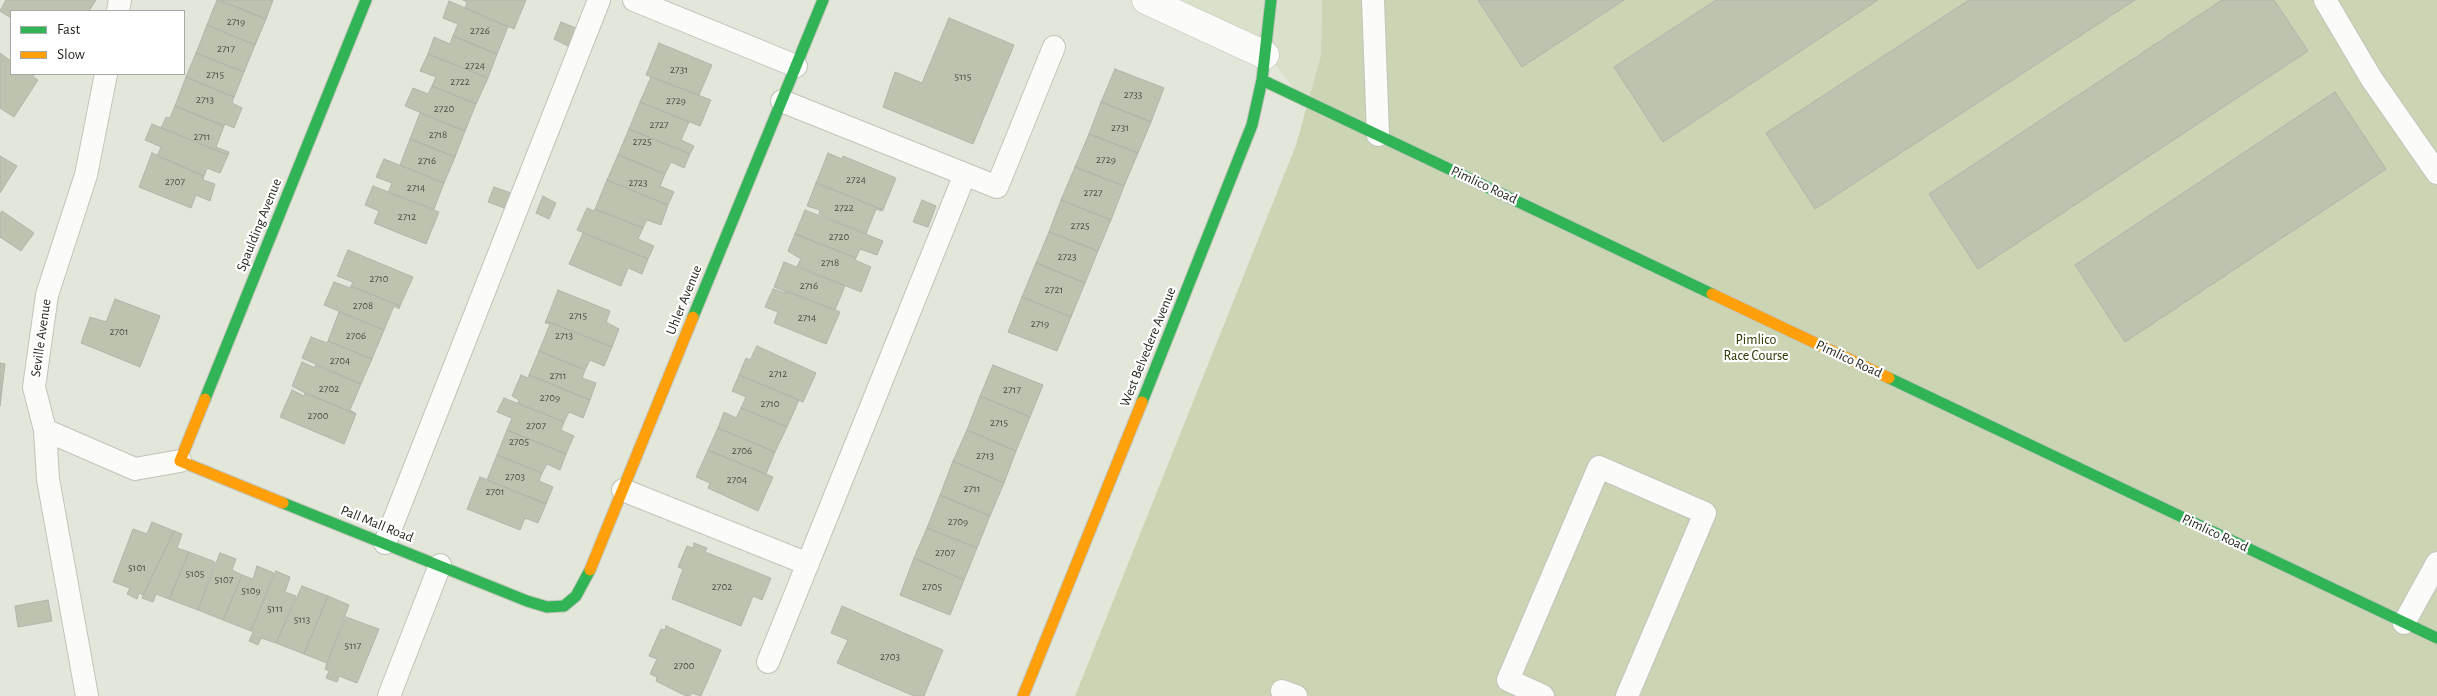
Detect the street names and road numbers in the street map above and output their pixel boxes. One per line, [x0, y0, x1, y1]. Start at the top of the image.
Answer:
street label: Pimlico Road [1448, 162, 1520, 208]
street label: Spaulding Avenue [233, 176, 285, 274]
street label: Uhler Avenue [662, 263, 706, 337]
street label: West Belvedere Avenue [1116, 285, 1180, 409]
street label: Seville Avenue [27, 298, 55, 378]
street label: Pimlico Road [1813, 336, 1885, 382]
street label: Pall Mall Road [338, 502, 416, 546]
street label: Pimlico Road [2179, 510, 2251, 556]

